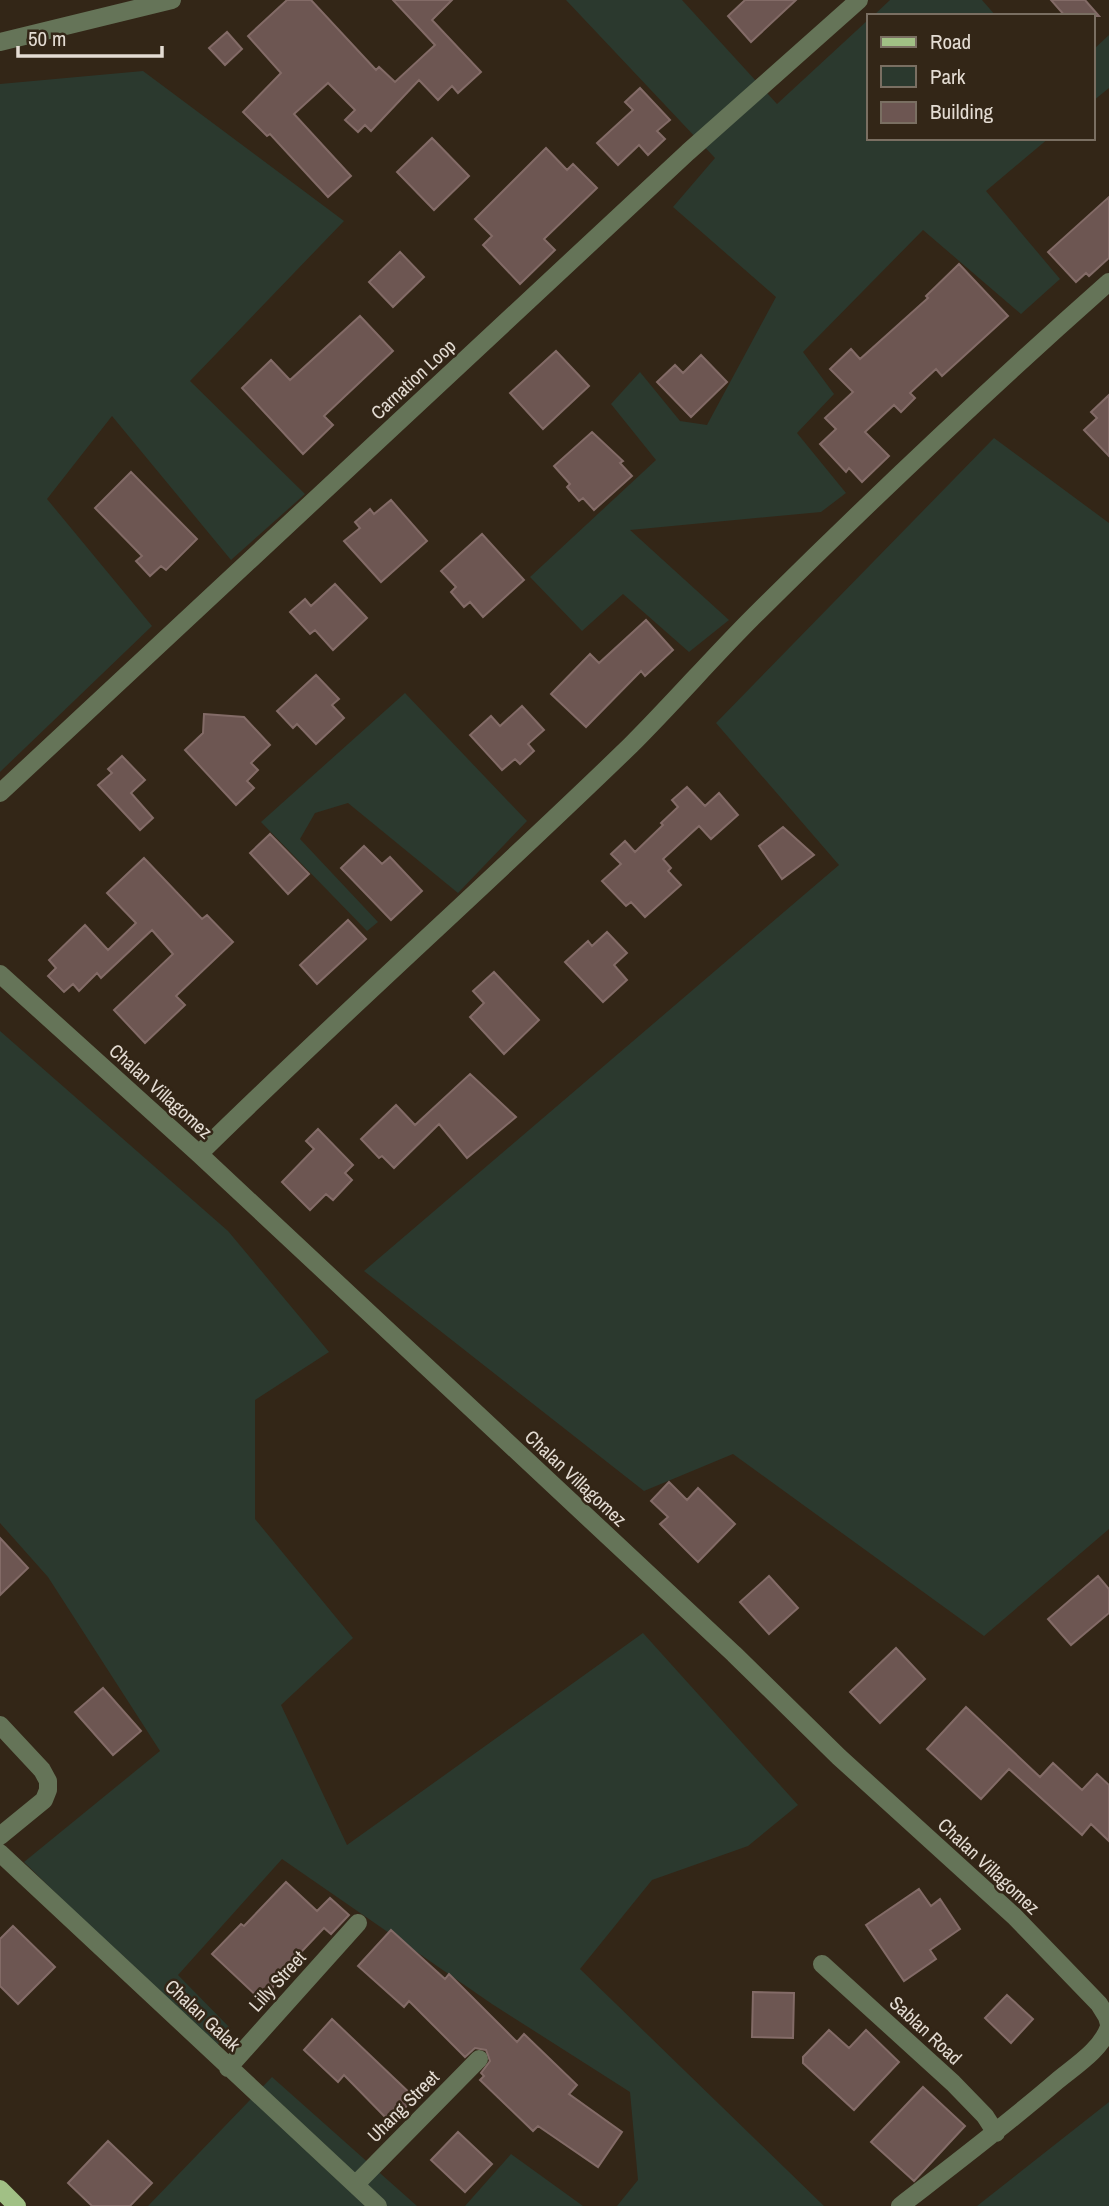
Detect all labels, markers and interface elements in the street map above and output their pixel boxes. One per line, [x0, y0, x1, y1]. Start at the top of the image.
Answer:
scale bar [18, 14, 161, 58]
legend [867, 14, 1095, 140]
text: 50 m [28, 24, 66, 53]
text: Road [930, 27, 971, 56]
text: Park [930, 62, 966, 91]
text: Building [930, 97, 994, 126]
street label: Carnation Loop [365, 333, 461, 425]
street label: Chalan Villagomez [104, 1038, 218, 1144]
street label: Chalan Villagomez [519, 1424, 633, 1532]
street label: Chalan Villagomez [932, 1812, 1046, 1920]
street label: Lilly Street [243, 1944, 312, 2017]
street label: Chalan Galak [160, 1973, 247, 2057]
street label: Sablan Road [884, 1990, 968, 2070]
street label: Uhang Street [361, 2064, 445, 2148]

